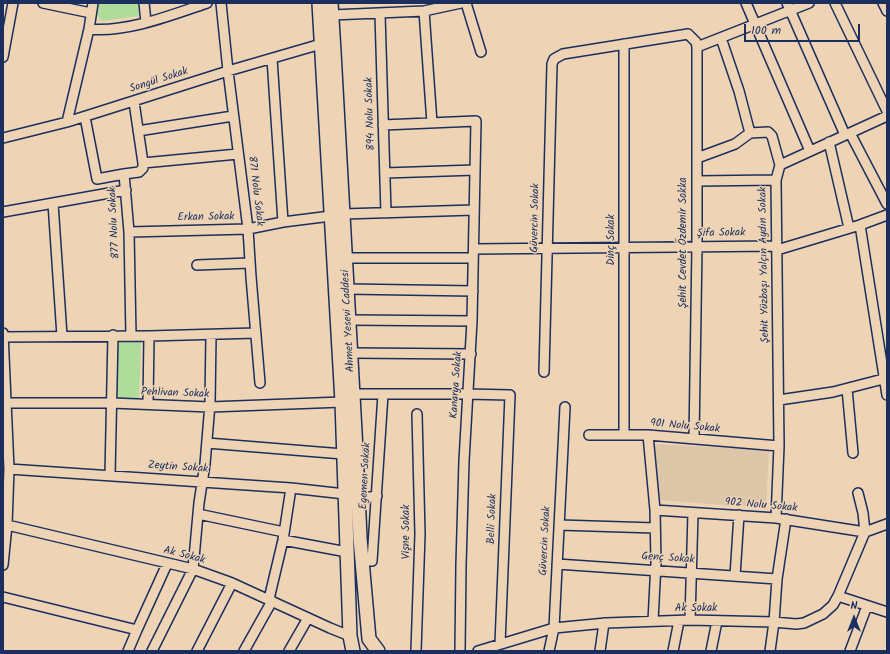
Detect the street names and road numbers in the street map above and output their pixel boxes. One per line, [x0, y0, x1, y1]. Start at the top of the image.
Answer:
street label: Songül Sokak [128, 65, 190, 97]
street label: 894 Nolu Sokak [363, 77, 379, 151]
street label: 871 Nolu Sokak [244, 155, 266, 227]
street label: Şehit Cevdet Özdemir Sokka [677, 177, 691, 309]
street label: Güvercin Sokak [529, 183, 543, 253]
street label: 877 Nolu Sokak [107, 187, 123, 259]
street label: Şehit Yüzbaşı Yalçın Aydın Sokak [757, 187, 773, 343]
street label: Erkan Sokak [177, 211, 235, 225]
street label: Dinç Sokak [605, 214, 619, 266]
street label: Şifa Sokak [697, 227, 745, 241]
street label: Ahmet Yesevi Caddesi [340, 269, 358, 373]
street label: Kanarya Sokak [448, 351, 466, 419]
street label: Pehlivan Sokak [141, 386, 209, 402]
street label: 901 Nolu Sokak [650, 417, 720, 437]
street label: Egemen Sokak [358, 442, 374, 510]
street label: Zeytin Sokak [147, 459, 209, 477]
street label: Belli Sokak [486, 493, 500, 545]
street label: 902 Nolu Sokak [724, 496, 798, 516]
street label: Vişne Sokak [400, 505, 414, 559]
street label: Güvercin Sokak [538, 506, 554, 576]
street label: Ak Sokak [162, 544, 206, 568]
street label: Genç Sokak [641, 551, 695, 567]
street label: Ak Sokak [675, 602, 717, 616]

